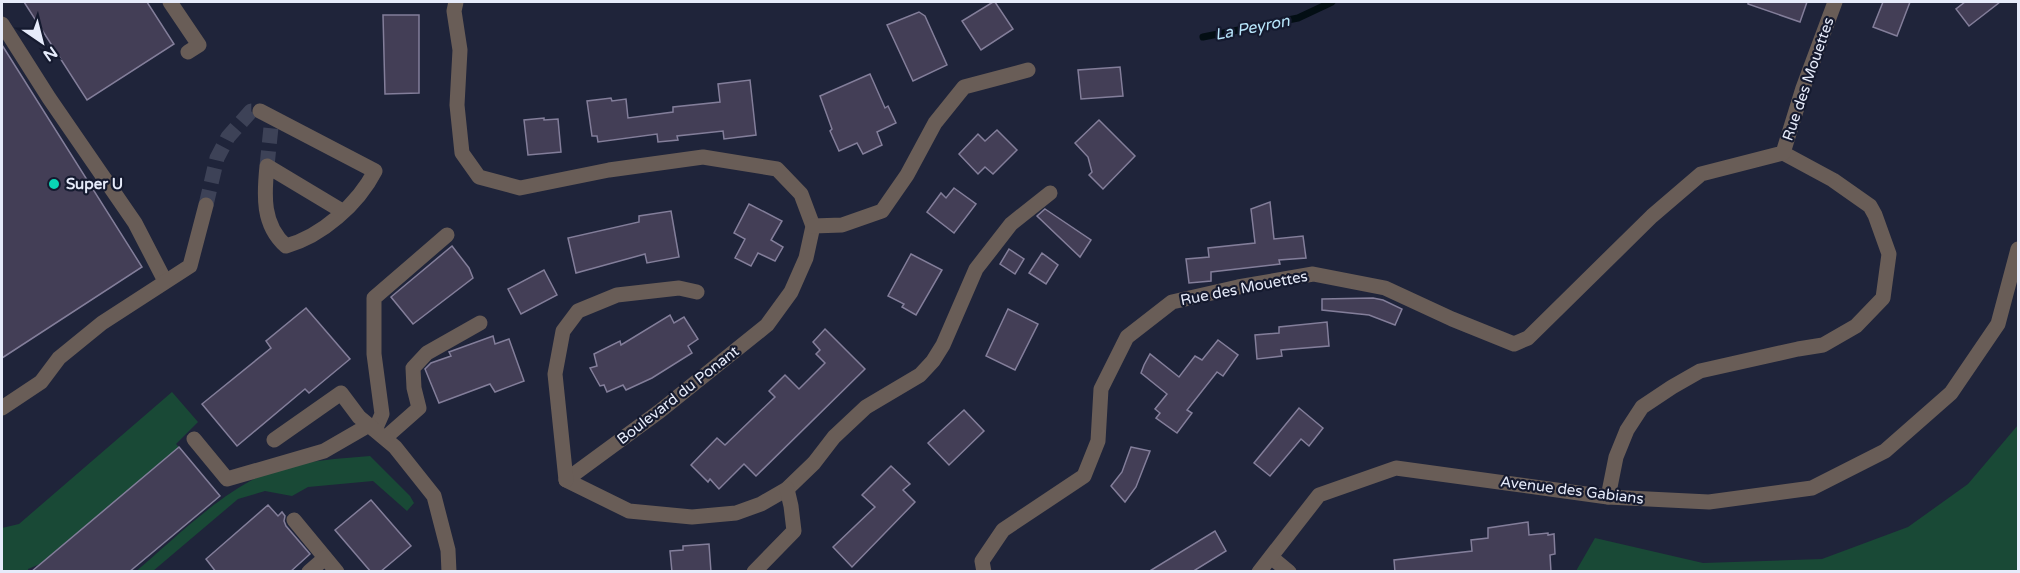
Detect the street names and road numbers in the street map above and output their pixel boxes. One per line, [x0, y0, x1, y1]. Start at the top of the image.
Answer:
street label: Rue des Mouettes [1778, 15, 1838, 143]
street label: Rue des Mouettes [1179, 267, 1309, 309]
street label: Boulevard du Ponant [613, 342, 743, 448]
street label: Avenue des Gabians [1499, 472, 1645, 508]

